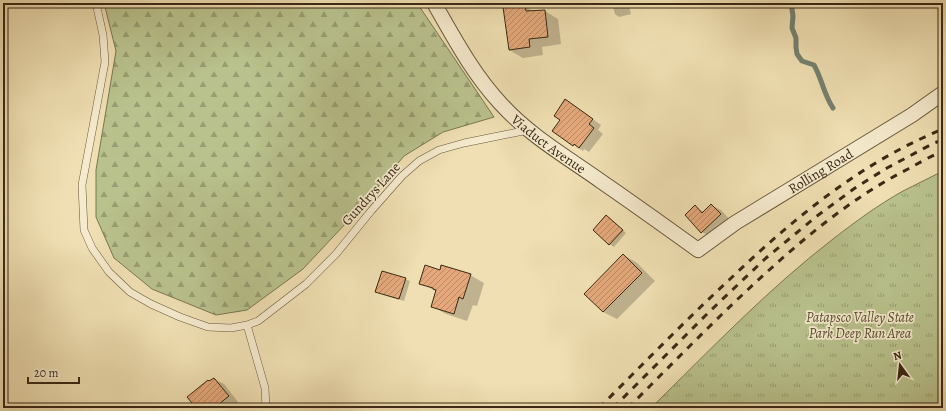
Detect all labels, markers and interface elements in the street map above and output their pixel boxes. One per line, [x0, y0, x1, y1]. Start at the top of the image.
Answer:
street label: Viaduct Avenue [507, 109, 590, 178]
street label: Rolling Road [785, 144, 857, 198]
street label: Gundrys Lane [337, 158, 405, 230]
park label: Patapsco Valley State Park Deep Run Area [806, 308, 914, 343]
north arrow [880, 345, 920, 385]
text: N [892, 348, 903, 364]
scale bar [28, 359, 79, 385]
text: 20 m [34, 365, 58, 381]

